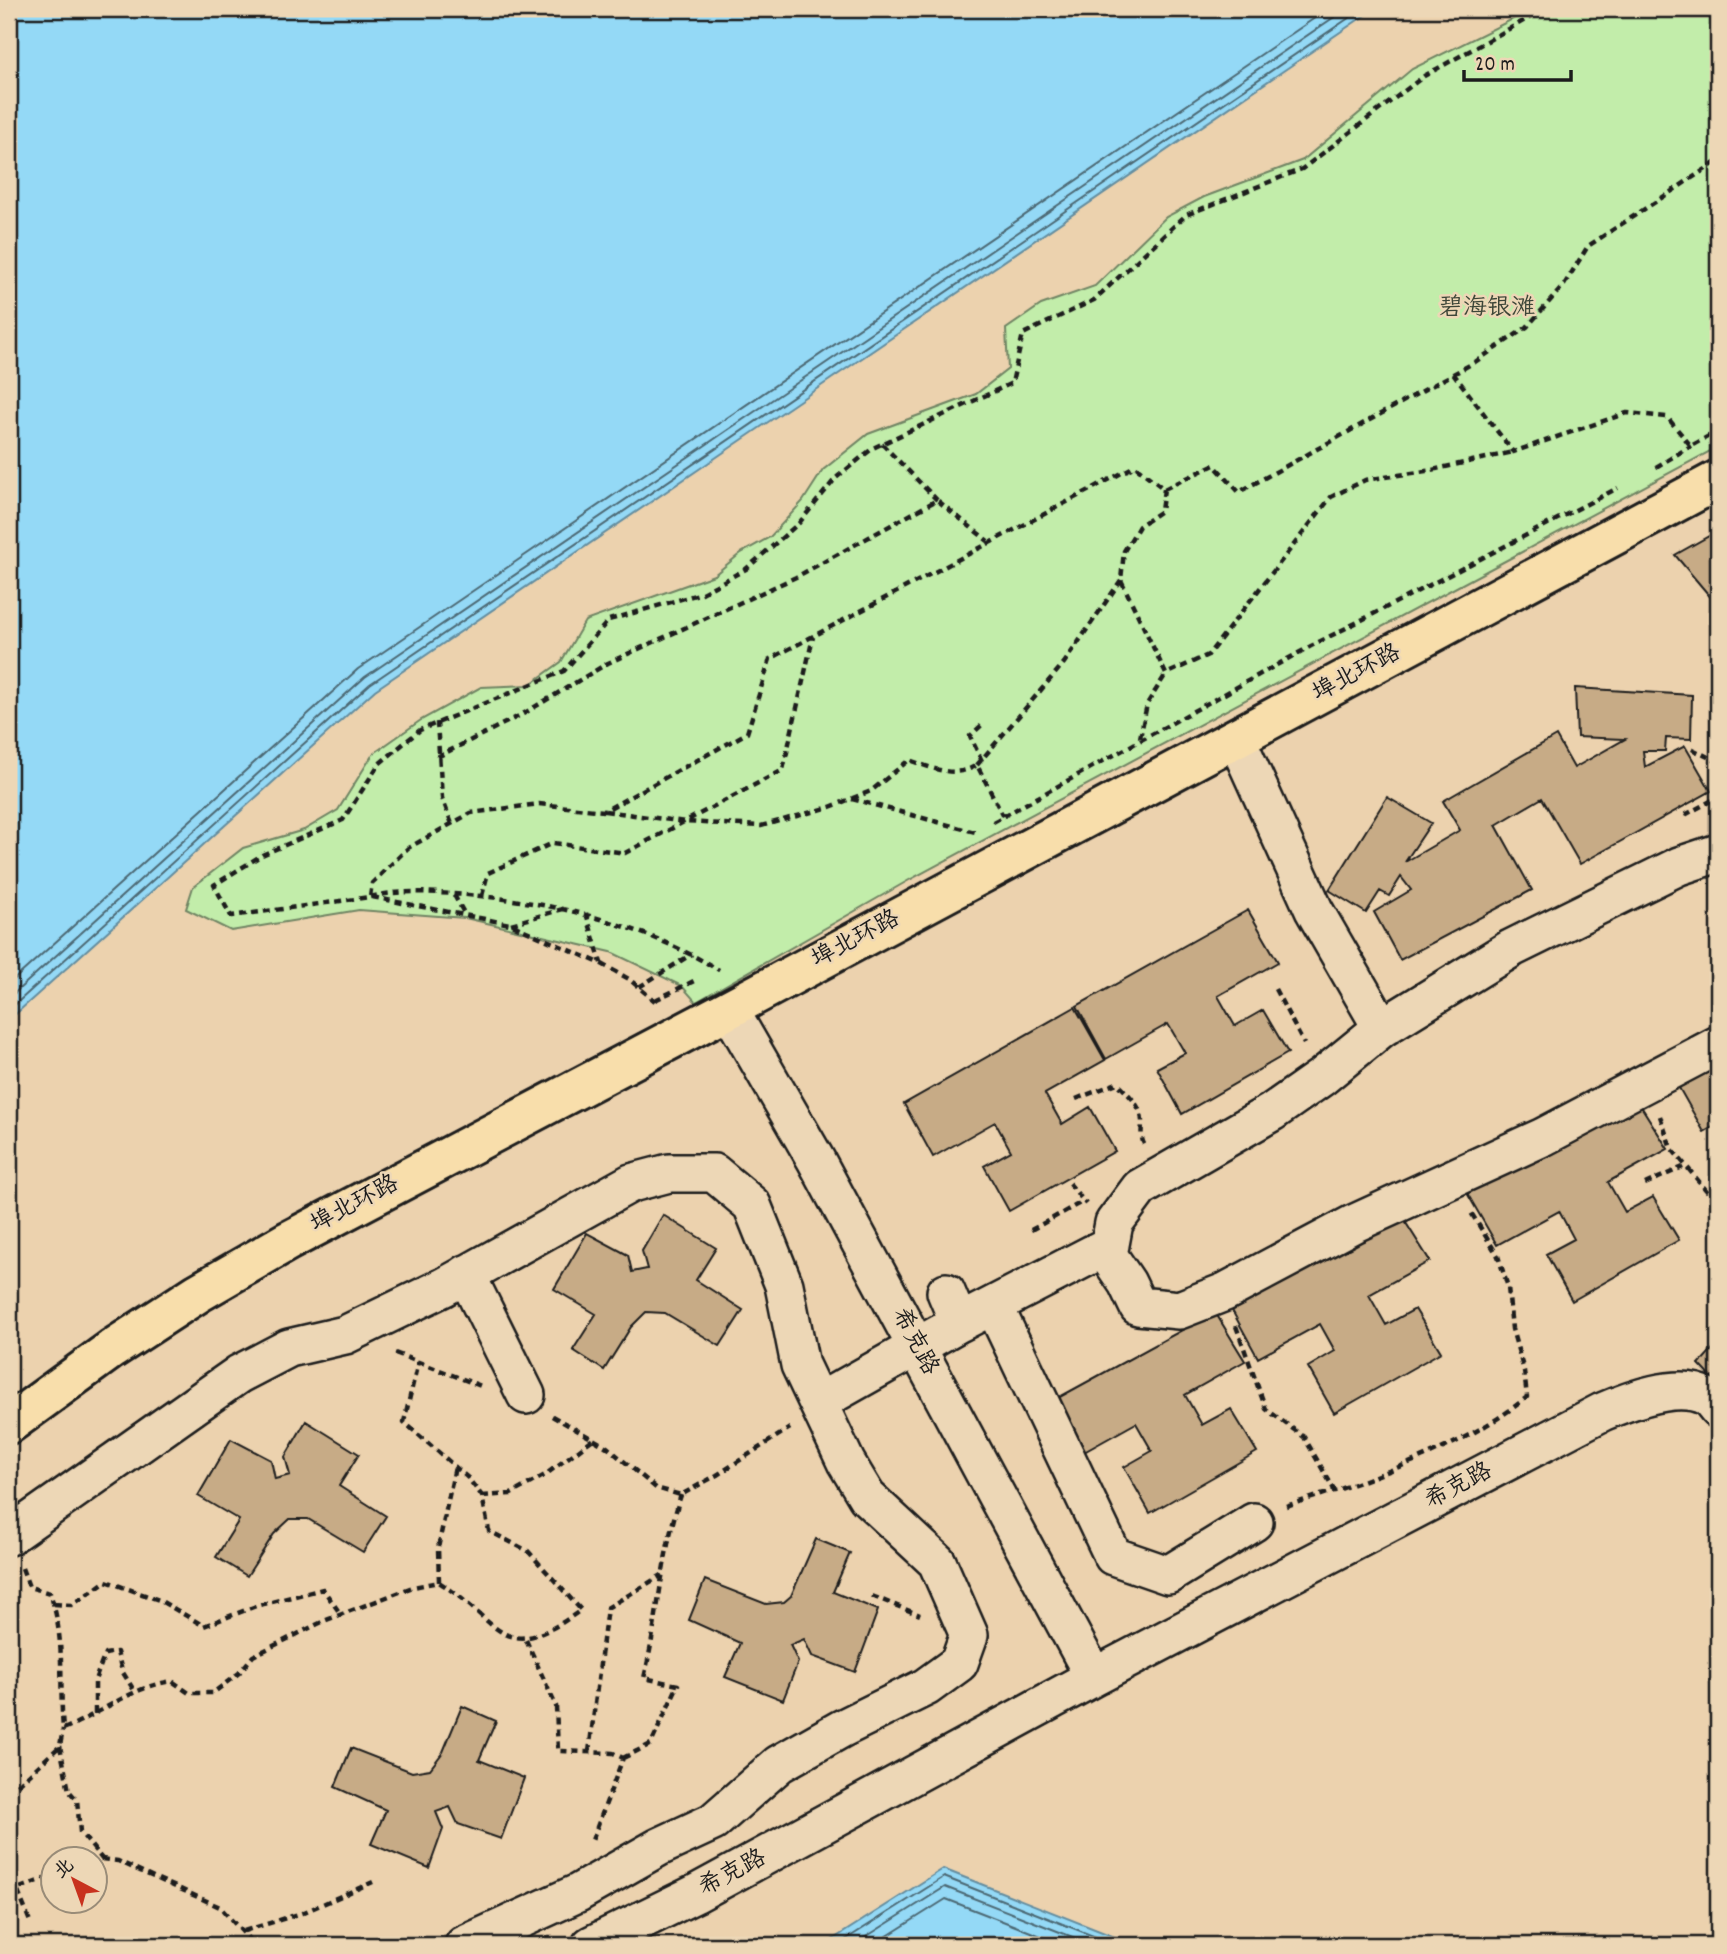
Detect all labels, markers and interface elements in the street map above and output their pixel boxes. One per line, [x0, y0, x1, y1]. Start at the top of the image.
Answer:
scale bar [1464, 38, 1571, 82]
text: 20 m [1475, 51, 1515, 81]
park label: 碧海银滩 [1439, 292, 1535, 326]
street label: 埠北环路 [1307, 636, 1407, 712]
street label: 埠北环路 [806, 902, 906, 978]
street label: 埠北环路 [305, 1167, 405, 1243]
street label: 希克路 [882, 1302, 946, 1382]
street label: 希克路 [1419, 1455, 1499, 1519]
street label: 希克路 [693, 1842, 773, 1906]
north arrow [38, 1846, 108, 1916]
text: 北 [49, 1853, 81, 1886]

